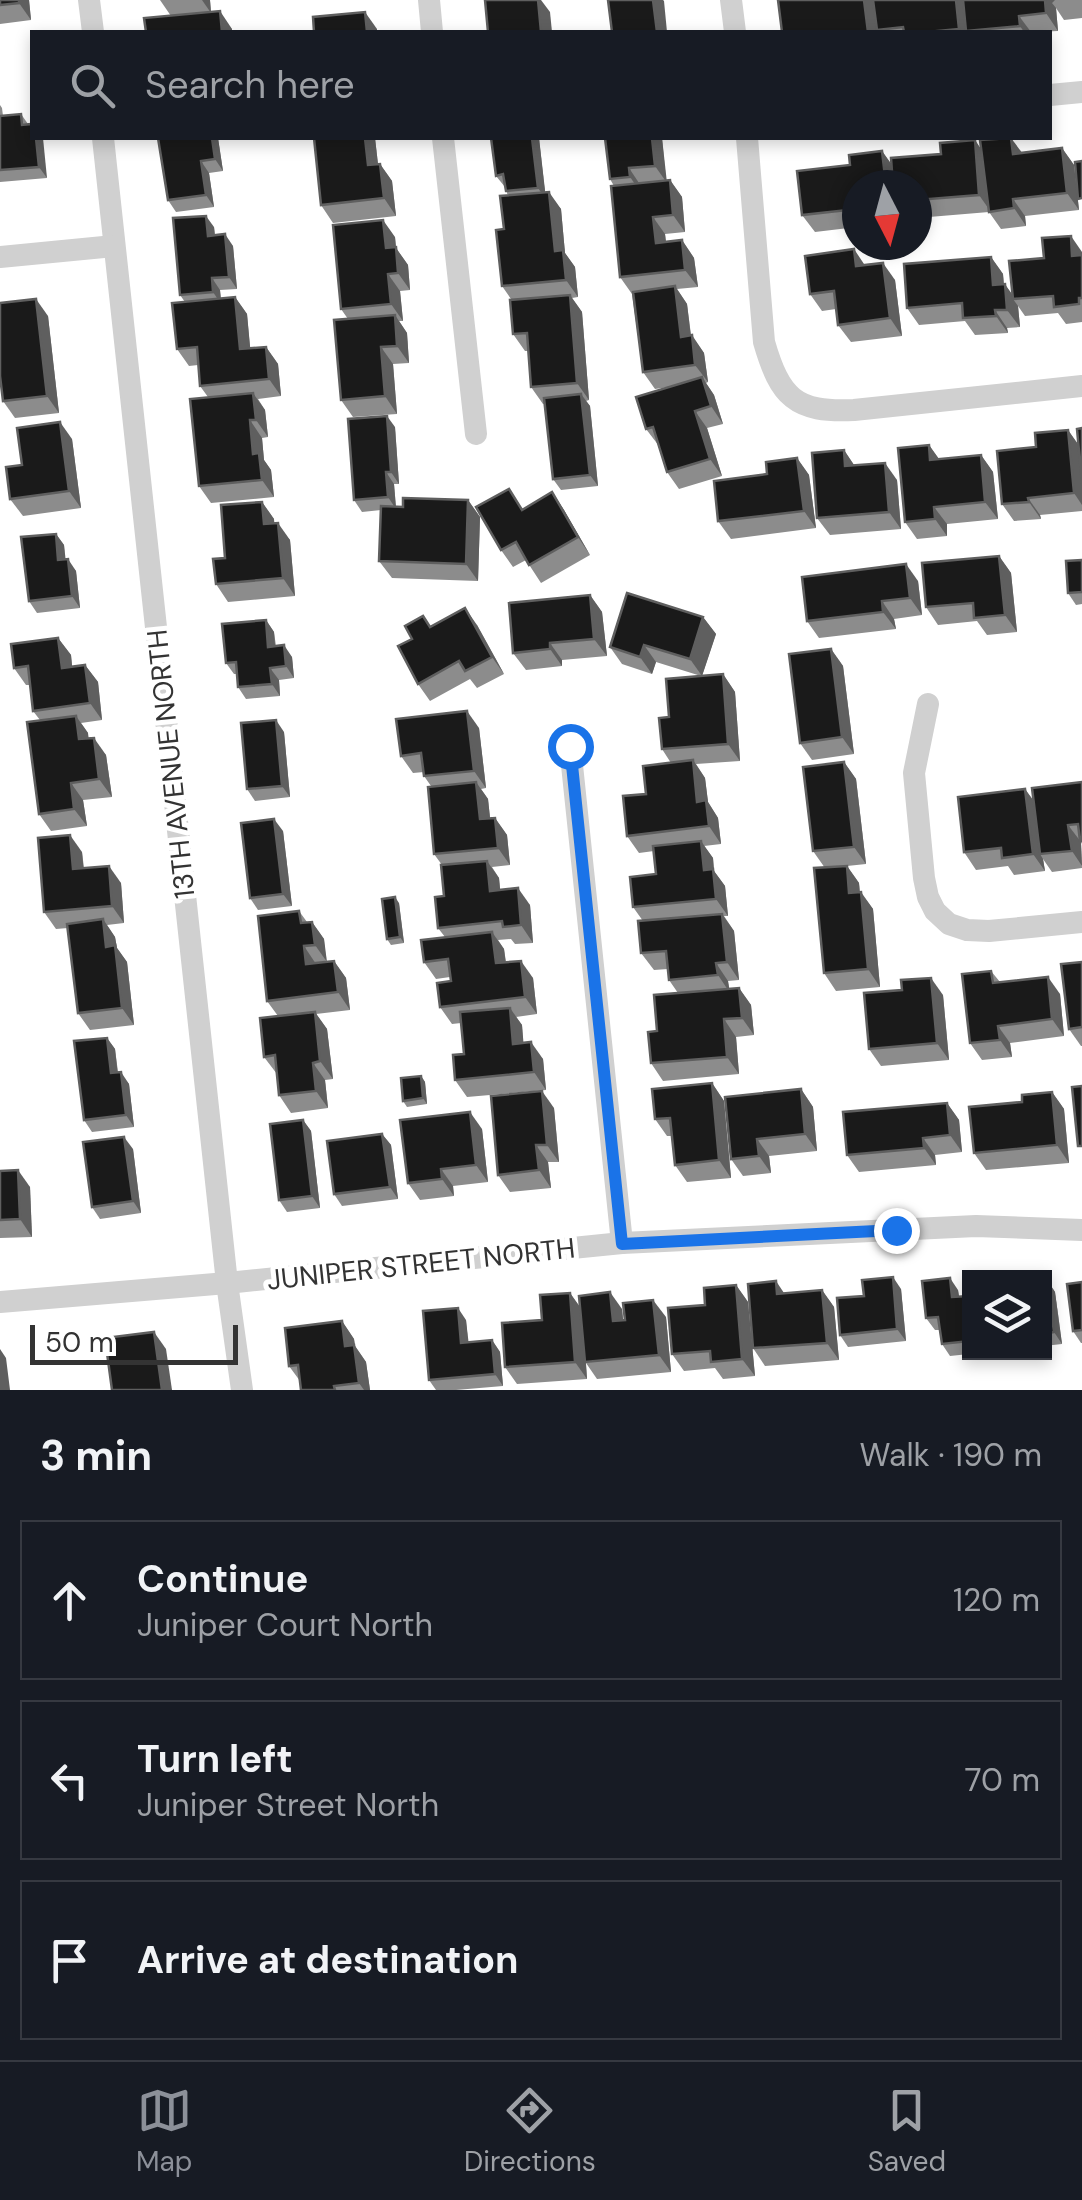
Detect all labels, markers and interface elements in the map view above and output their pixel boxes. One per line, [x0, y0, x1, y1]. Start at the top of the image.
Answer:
search box [30, 30, 1052, 140]
icon: search [65, 58, 120, 113]
text: Search here [145, 60, 355, 110]
north arrow [842, 170, 932, 260]
street label: 13TH AVENUE NORTH [138, 628, 204, 900]
route start [548, 724, 594, 770]
route end [874, 1208, 920, 1254]
street label: JUNIPER STREET NORTH [265, 1229, 577, 1299]
map controls [962, 1270, 1052, 1360]
button: layers [962, 1270, 1052, 1360]
scale bar [30, 1320, 238, 1364]
text: 50 m [45, 1324, 114, 1361]
text: 3 min [40, 1428, 152, 1483]
text: Walk · 190 m [860, 1434, 1042, 1476]
text: Continue [137, 1554, 308, 1604]
icon: ahead [42, 1573, 97, 1628]
text: 120 m [953, 1579, 1040, 1621]
text: Juniper Court North [137, 1604, 433, 1646]
text: Turn left [137, 1734, 293, 1784]
icon: left [42, 1753, 97, 1808]
text: 70 m [964, 1759, 1040, 1801]
text: Juniper Street North [137, 1784, 439, 1826]
icon: arrive [42, 1933, 97, 1988]
text: Arrive at destination [137, 1935, 519, 1985]
tab: Map [136, 2083, 192, 2180]
tab: Directions [464, 2083, 596, 2180]
tab: Saved [868, 2083, 946, 2180]

